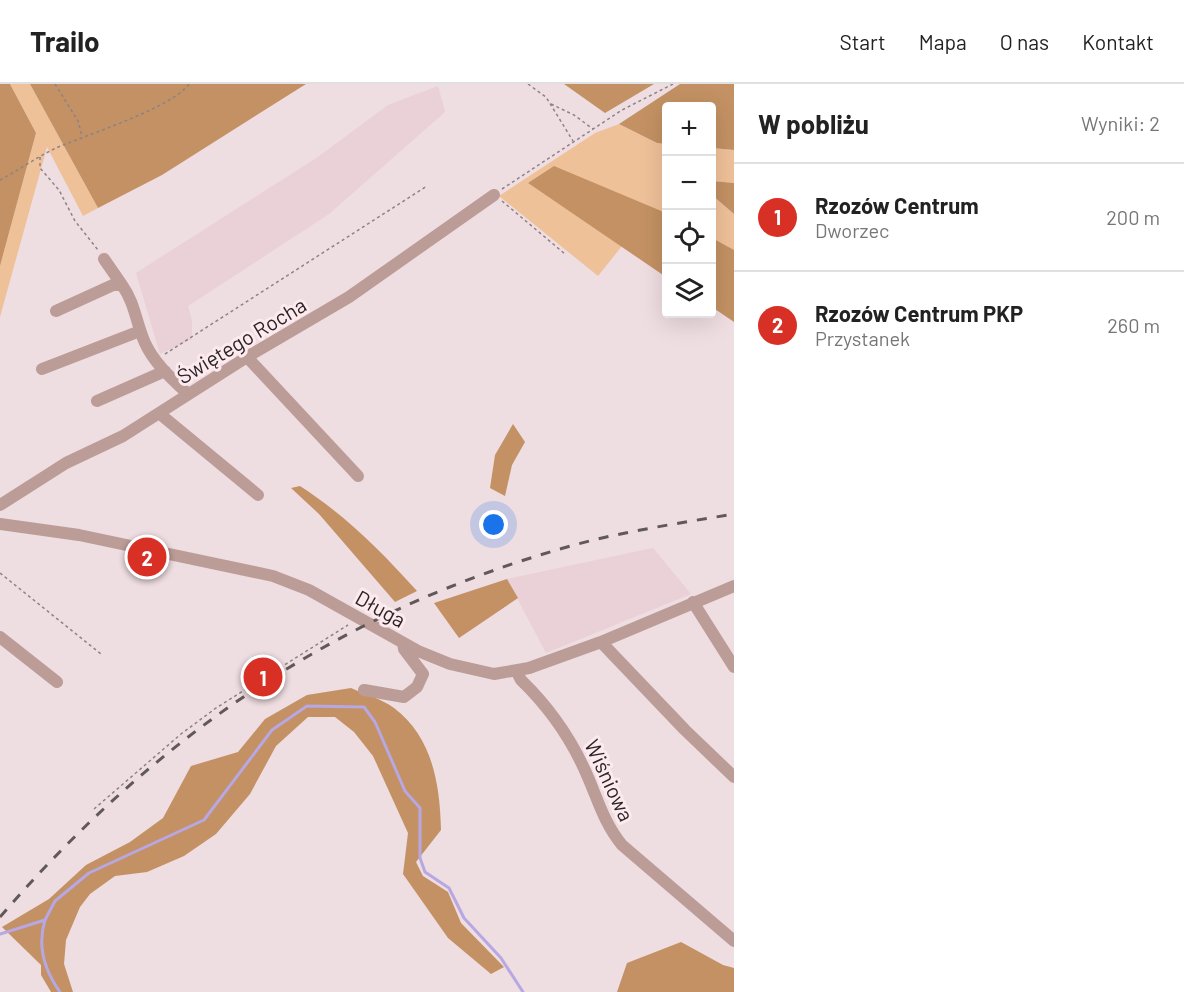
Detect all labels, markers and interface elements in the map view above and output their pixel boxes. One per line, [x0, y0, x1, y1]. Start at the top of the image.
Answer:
text: Trailo [30, 24, 100, 58]
text: Start [839, 29, 886, 54]
text: Mapa [919, 29, 967, 54]
text: O nas [1000, 29, 1049, 54]
text: Kontakt [1082, 29, 1154, 54]
map controls [662, 102, 716, 318]
button: + [662, 102, 716, 156]
text: W pobliżu [758, 108, 869, 139]
text: Wyniki: 2 [1081, 111, 1160, 135]
button: − [662, 156, 716, 210]
text: Rzozów Centrum [815, 192, 979, 218]
text: 1 [774, 205, 781, 229]
text: 200 m [1106, 205, 1160, 229]
button: locate [662, 210, 716, 264]
text: Dworzec [815, 218, 890, 242]
button: layers [662, 264, 716, 318]
street label: Świętego Rocha [172, 292, 310, 388]
text: Rzozów Centrum PKP [815, 300, 1023, 326]
text: 2 [772, 313, 783, 337]
text: 260 m [1107, 313, 1160, 337]
text: Przystanek [815, 326, 910, 350]
your location [479, 510, 508, 539]
pin: 2 [128, 534, 166, 580]
street label: Długa [352, 584, 410, 632]
pin: 1 [244, 654, 282, 700]
street label: Wiśniowa [580, 735, 640, 825]

